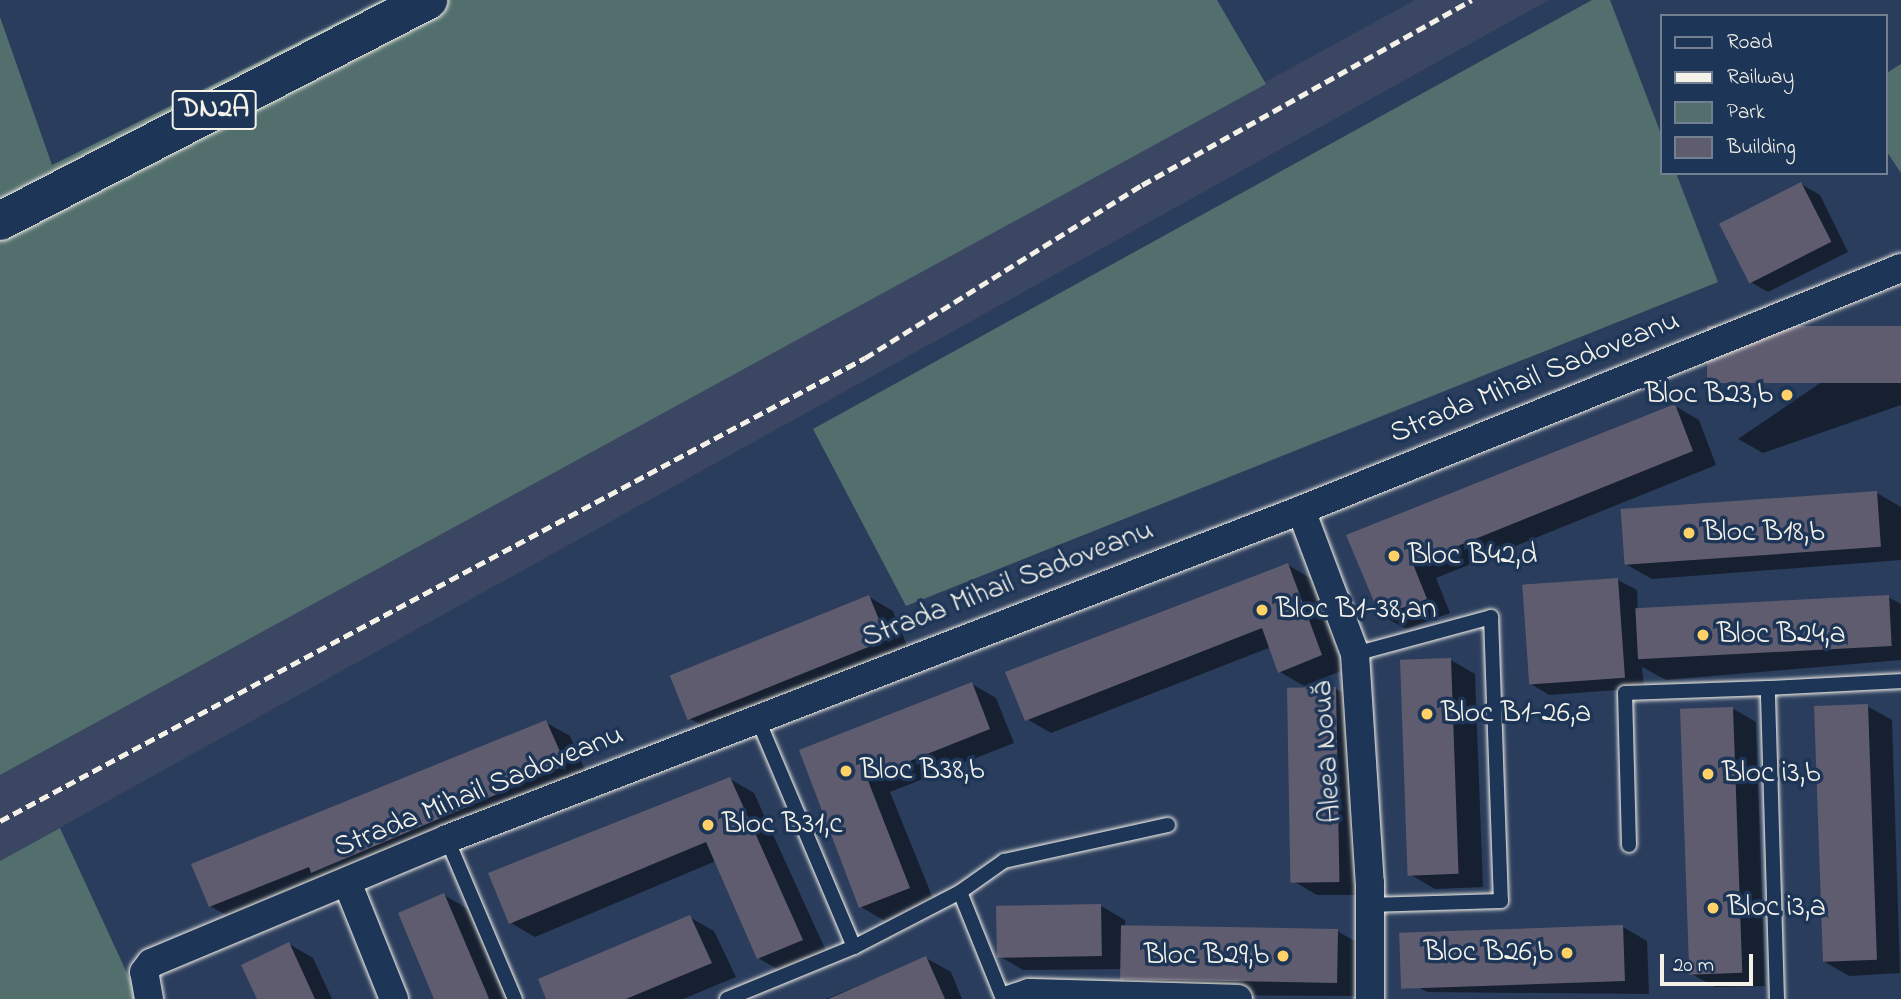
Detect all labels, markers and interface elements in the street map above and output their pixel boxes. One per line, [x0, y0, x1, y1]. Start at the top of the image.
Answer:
legend [1660, 14, 1887, 175]
text: Road [1727, 28, 1773, 58]
text: Railway [1727, 63, 1794, 93]
road number: DN2A [170, 86, 258, 134]
text: Park [1727, 98, 1765, 128]
text: Building [1727, 133, 1796, 163]
street label: Strada Mihail Sadoveanu [1385, 303, 1685, 453]
place label: Bloc B23,b [1645, 377, 1773, 413]
marker: Bloc B23,b [1779, 387, 1795, 403]
street label: Strada Mihail Sadoveanu [857, 513, 1159, 657]
place label: Bloc B18,b [1703, 515, 1825, 551]
marker: Bloc B18,b [1681, 525, 1697, 541]
place label: Bloc B42,d [1408, 538, 1537, 574]
marker: Bloc B42,d [1386, 548, 1402, 564]
place label: Bloc B1-38,an [1276, 592, 1437, 628]
marker: Bloc B1-38,an [1254, 602, 1270, 618]
place label: Bloc B24,a [1717, 617, 1846, 653]
marker: Bloc B24,a [1695, 627, 1711, 643]
street label: Aleea Nouă [1305, 680, 1351, 824]
place label: Bloc B1-26,a [1441, 696, 1591, 732]
marker: Bloc B1-26,a [1419, 706, 1435, 722]
street label: Strada Mihail Sadoveanu [329, 717, 629, 867]
place label: Bloc B38,b [860, 753, 985, 789]
place label: Bloc i3,b [1722, 756, 1821, 792]
marker: Bloc B38,b [838, 763, 854, 779]
marker: Bloc i3,b [1700, 766, 1716, 782]
place label: Bloc B31,c [722, 807, 842, 843]
marker: Bloc B31,c [700, 817, 716, 833]
place label: Bloc i3,a [1727, 890, 1826, 926]
marker: Bloc i3,a [1705, 900, 1721, 916]
place label: Bloc B26,b [1424, 935, 1553, 971]
place label: Bloc B29,b [1144, 938, 1269, 974]
scale bar [1663, 940, 1756, 984]
marker: Bloc B26,b [1559, 945, 1575, 961]
marker: Bloc B29,b [1275, 948, 1291, 964]
text: 20 m [1673, 951, 1714, 981]

